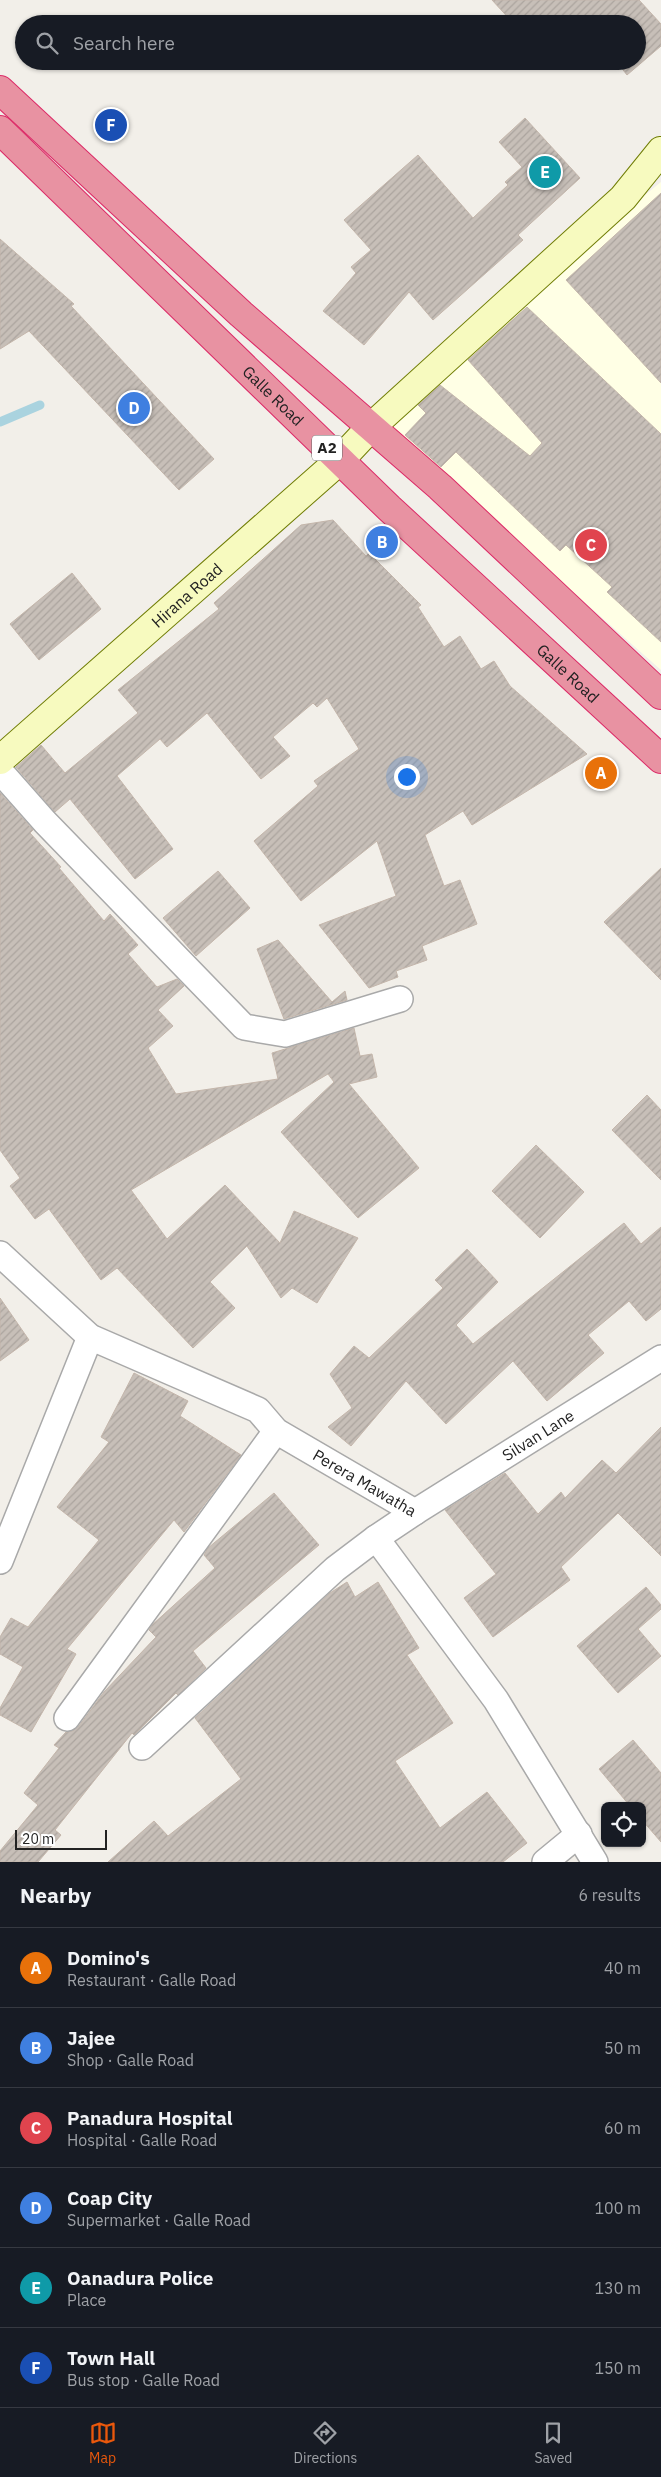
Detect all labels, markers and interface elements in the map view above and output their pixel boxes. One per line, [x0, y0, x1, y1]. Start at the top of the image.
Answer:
search box [15, 15, 646, 70]
icon: search [33, 29, 61, 57]
text: Search here [73, 31, 175, 55]
pin: F [95, 106, 127, 144]
pin: E [529, 153, 561, 191]
street label: Galle Road [238, 361, 308, 430]
pin: D [118, 389, 150, 427]
road number: A2 [312, 436, 342, 460]
pin: B [366, 523, 398, 561]
pin: C [575, 526, 607, 564]
street label: Hirana Road [147, 559, 226, 632]
street label: Galle Road [533, 640, 603, 707]
pin: A [585, 754, 617, 792]
your location [394, 764, 420, 790]
street label: Silvan Lane [498, 1405, 578, 1465]
street label: Perera Mawatha [309, 1445, 420, 1521]
map controls [601, 1802, 646, 1847]
button: locate [601, 1802, 646, 1847]
scale bar [15, 1827, 108, 1850]
text: 20 m [22, 1830, 54, 1848]
text: Nearby [20, 1881, 91, 1909]
text: 6 results [578, 1885, 641, 1905]
text: Domino's [67, 1946, 150, 1970]
text: A [31, 1958, 41, 1978]
text: 40 m [604, 1958, 641, 1978]
text: Restaurant · Galle Road [67, 1970, 236, 1990]
text: Jajee [67, 2026, 115, 2050]
text: B [31, 2038, 41, 2058]
text: 50 m [604, 2038, 641, 2058]
text: Shop · Galle Road [67, 2050, 194, 2070]
text: Panadura Hospital [67, 2106, 233, 2130]
text: C [31, 2118, 41, 2138]
text: 60 m [604, 2118, 641, 2138]
text: Hospital · Galle Road [67, 2130, 217, 2150]
text: Coap City [67, 2186, 152, 2210]
text: D [30, 2198, 42, 2218]
text: 100 m [594, 2198, 641, 2218]
text: Supermarket · Galle Road [67, 2210, 251, 2230]
text: Oanadura Police [67, 2266, 214, 2290]
text: E [31, 2278, 41, 2298]
text: 130 m [594, 2278, 641, 2298]
text: Place [67, 2290, 106, 2310]
text: Town Hall [67, 2346, 155, 2370]
text: F [31, 2358, 41, 2378]
text: 150 m [594, 2358, 641, 2378]
text: Bus stop · Galle Road [67, 2370, 220, 2390]
tab: Map [89, 2419, 117, 2467]
tab: Directions [294, 2419, 357, 2467]
tab: Saved [534, 2419, 572, 2467]

